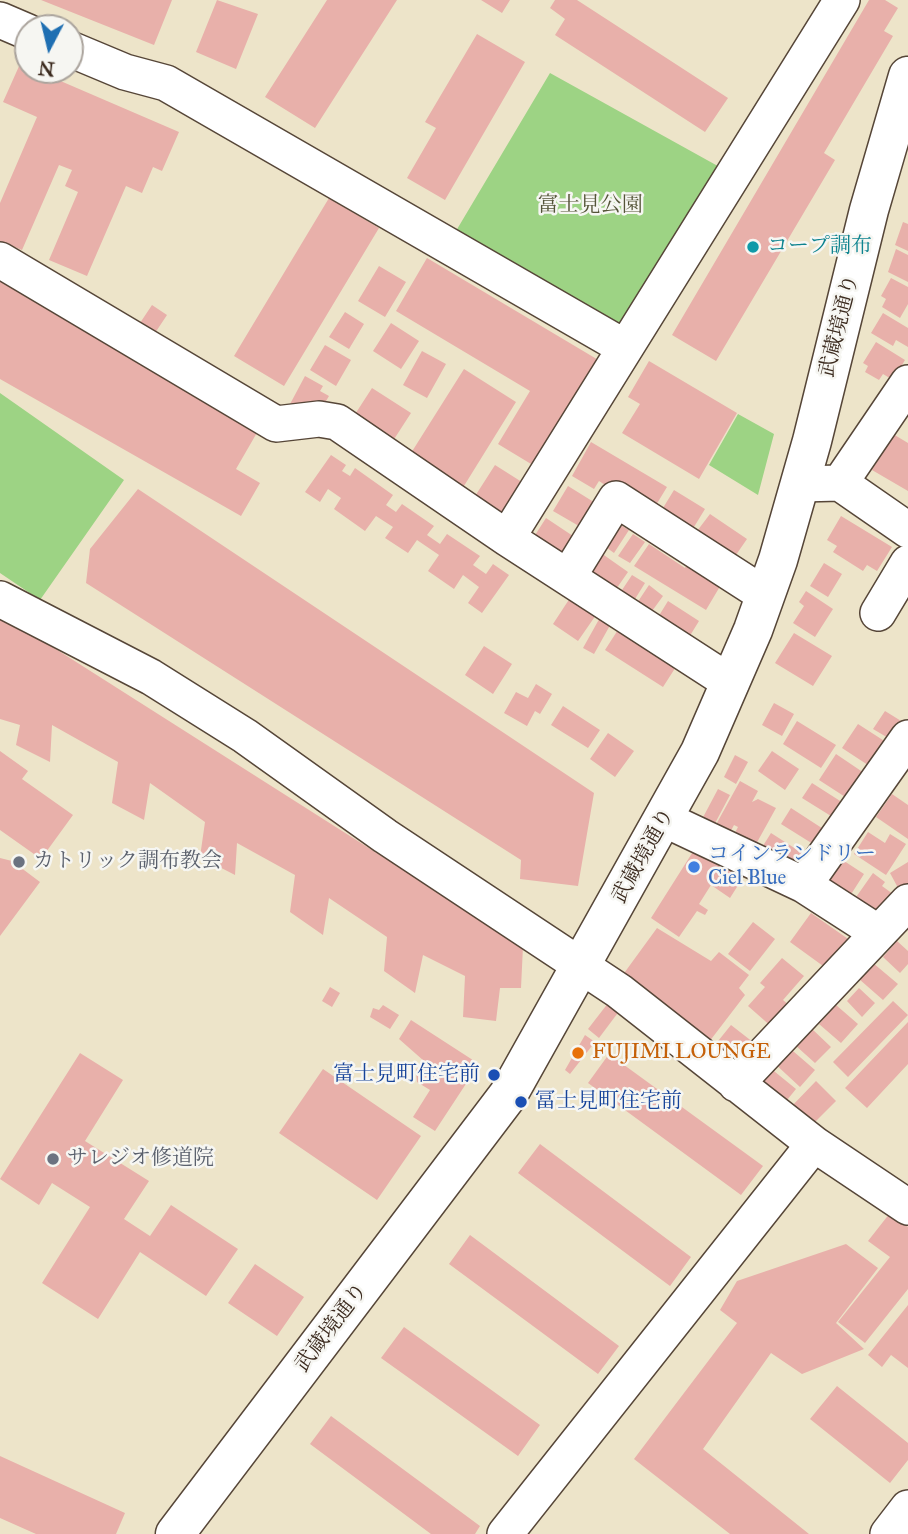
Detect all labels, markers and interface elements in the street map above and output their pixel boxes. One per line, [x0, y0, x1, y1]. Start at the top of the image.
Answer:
north arrow [14, 14, 84, 84]
text: N [37, 56, 56, 81]
park label: 富士見公園 [538, 193, 642, 219]
place label: コープ調布 [767, 234, 872, 260]
marker: コープ調布 [745, 239, 761, 255]
street label: 武蔵境通り [815, 272, 865, 380]
street label: 武蔵境通り [608, 804, 680, 908]
place label: コインランドリー Ciel Blue [708, 842, 876, 892]
place label: カトリック調布教会 [33, 849, 222, 875]
marker: カトリック調布教会 [11, 854, 27, 870]
marker: コインランドリー Ciel Blue [686, 859, 702, 875]
place label: FUJIMI LOUNGE [592, 1040, 771, 1066]
marker: FUJIMI LOUNGE [570, 1045, 586, 1061]
place label: 富士見町住宅前 [333, 1062, 480, 1088]
marker: 富士見町住宅前 [486, 1067, 502, 1083]
place label: 冨士見町住宅前 [535, 1089, 682, 1115]
marker: 冨士見町住宅前 [513, 1094, 529, 1110]
place label: サレジオ修道院 [67, 1146, 214, 1172]
marker: サレジオ修道院 [45, 1151, 61, 1167]
street label: 武蔵境通り [290, 1278, 374, 1378]

